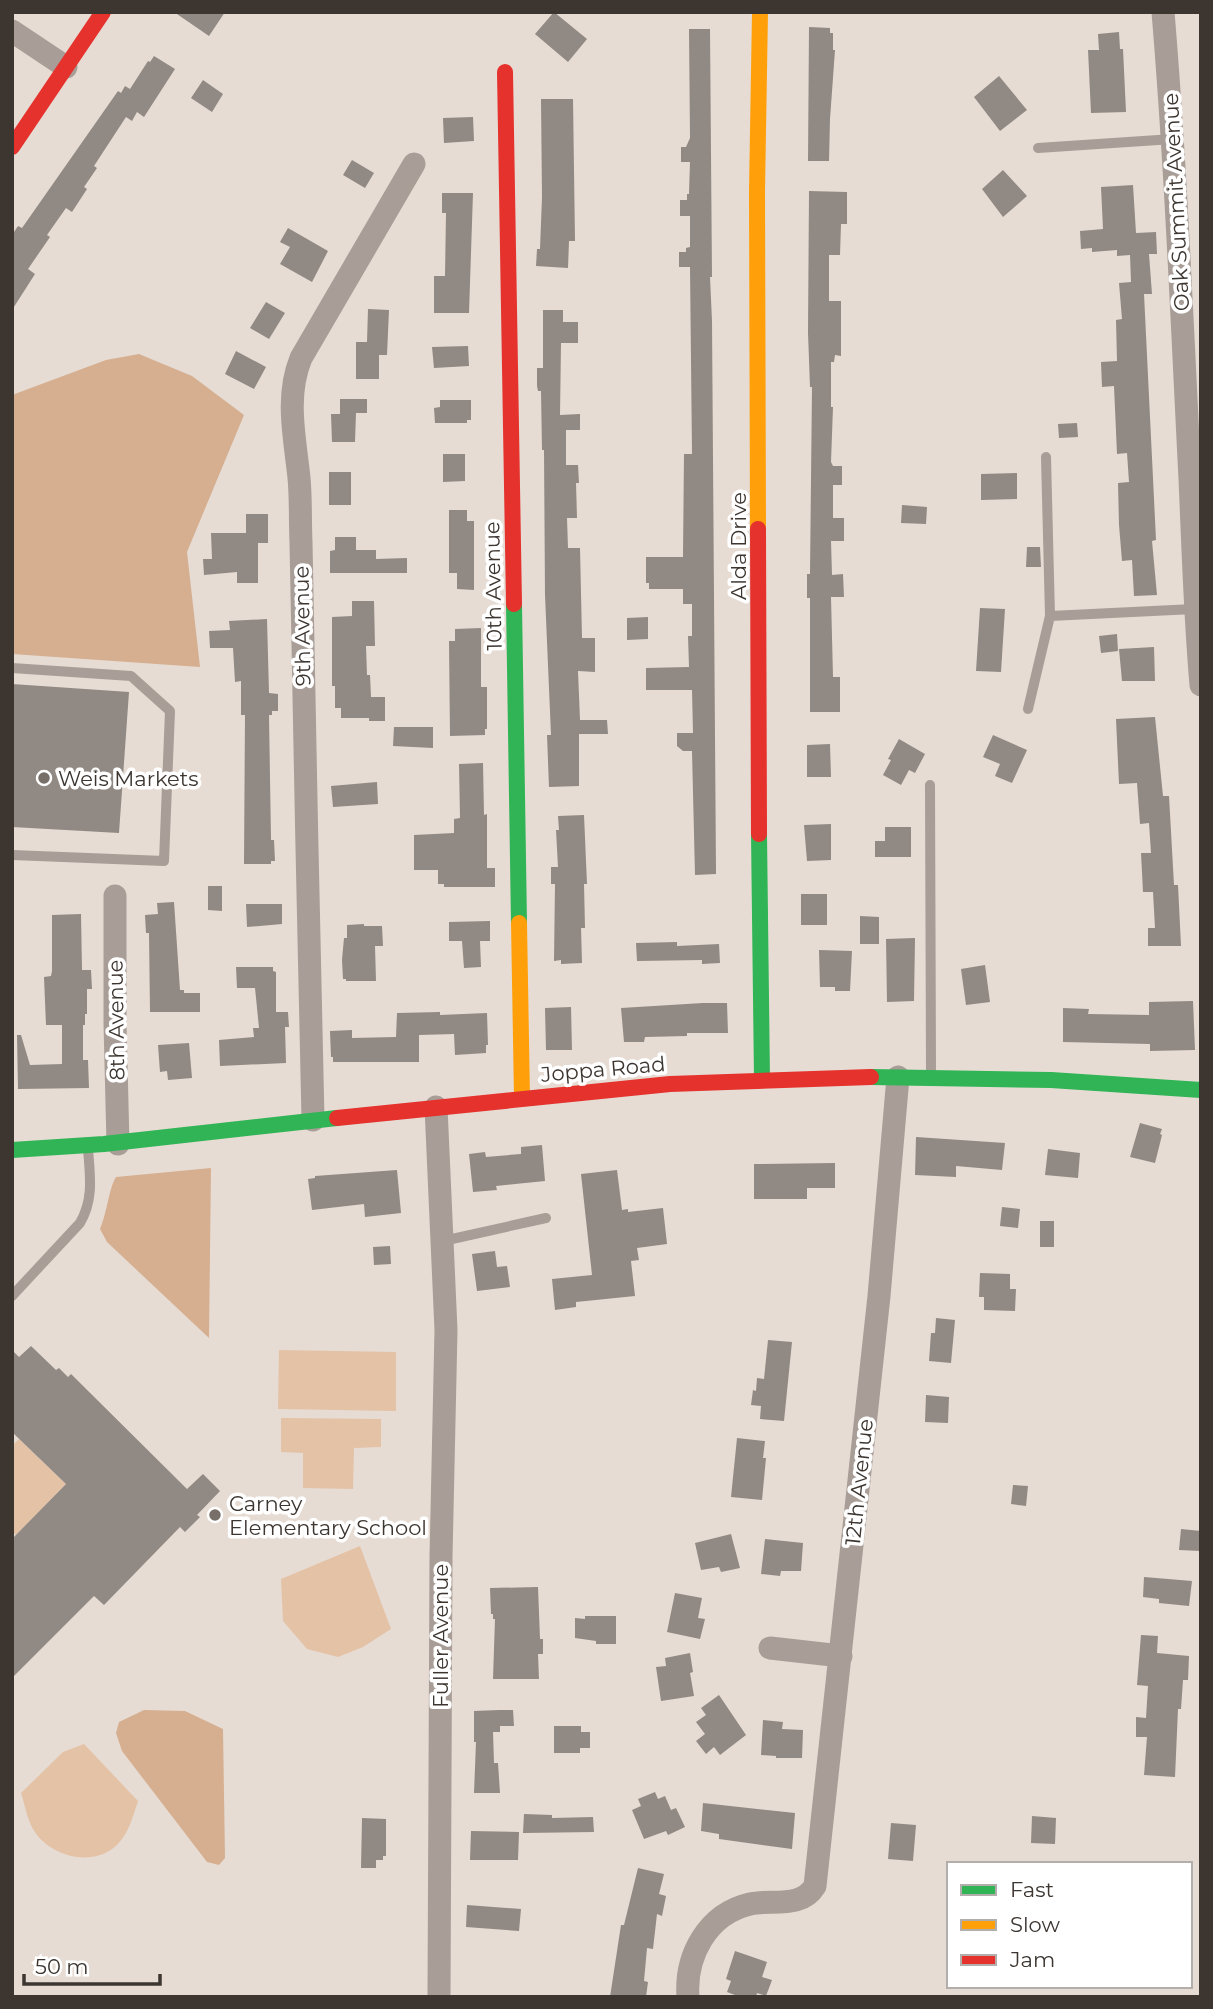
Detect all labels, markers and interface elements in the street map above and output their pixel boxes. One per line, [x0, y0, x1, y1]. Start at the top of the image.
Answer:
street label: Oak Summit Avenue [1158, 92, 1194, 312]
street label: Alda Drive [726, 492, 751, 600]
street label: 10th Avenue [479, 521, 507, 651]
street label: 9th Avenue [288, 566, 316, 686]
place label: Weis Markets [58, 766, 199, 791]
marker: Weis Markets [36, 770, 52, 786]
street label: 8th Avenue [102, 959, 130, 1081]
street label: Joppa Road [539, 1051, 666, 1087]
street label: 12th Avenue [840, 1418, 878, 1546]
place label: Carney Elementary School [229, 1491, 427, 1540]
marker: Carney Elementary School [207, 1507, 223, 1523]
street label: Fuller Avenue [428, 1564, 453, 1708]
legend [947, 1862, 1192, 1988]
text: Fast [1010, 1877, 1054, 1902]
text: Slow [1010, 1912, 1060, 1937]
scale bar [24, 1942, 161, 1986]
text: Jam [1009, 1947, 1055, 1972]
text: 50 m [35, 1954, 89, 1979]

